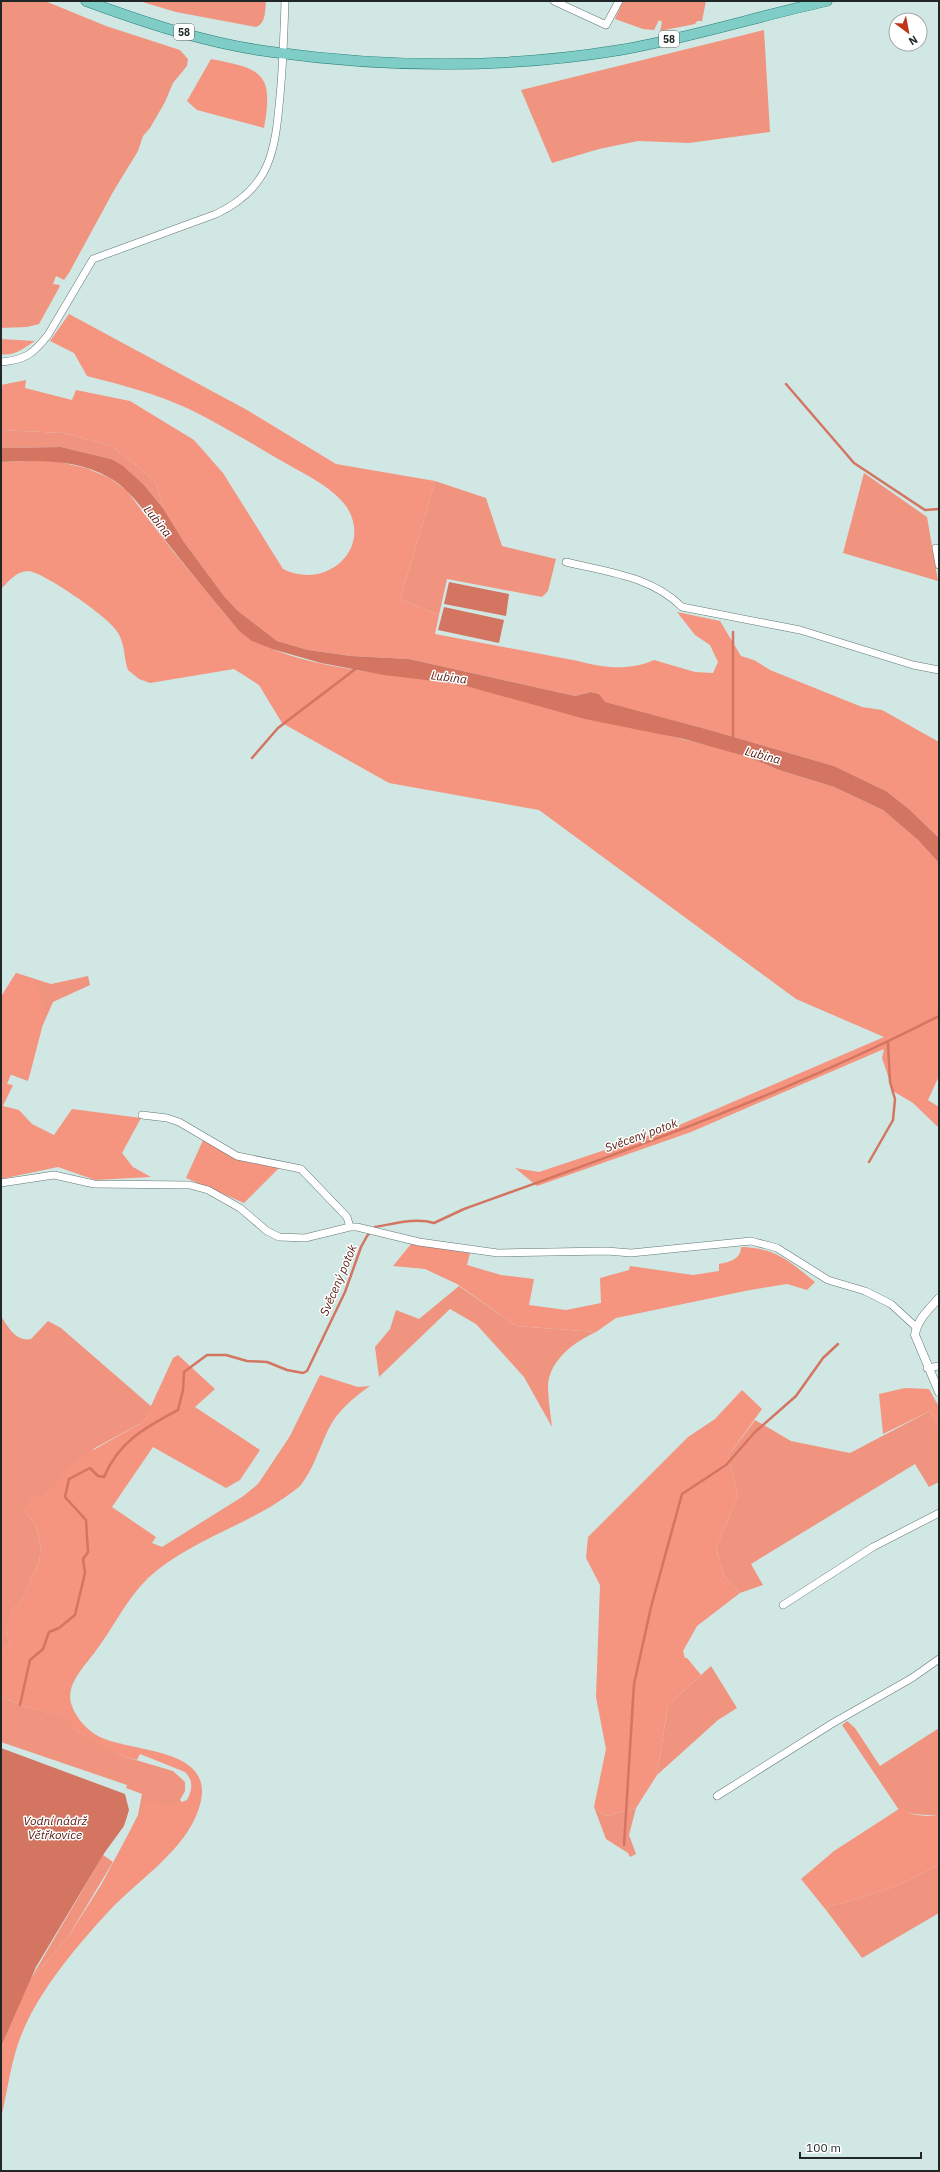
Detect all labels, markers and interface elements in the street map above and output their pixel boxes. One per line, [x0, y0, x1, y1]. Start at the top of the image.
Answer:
north arrow [888, 12, 928, 52]
road number: 58 [174, 24, 194, 40]
road number: 58 [659, 31, 679, 47]
text: N [906, 32, 920, 49]
water label: Lubina [141, 502, 175, 540]
water label: Lubina [430, 667, 468, 687]
water label: Lubina [744, 743, 782, 767]
water label: Svěcený potok [603, 1115, 680, 1155]
water label: Svěcený potok [316, 1241, 360, 1318]
water label: Vodní nádrž Větřkovice [23, 1813, 87, 1842]
scale bar [800, 2134, 921, 2160]
text: 100 m [806, 2140, 841, 2155]

